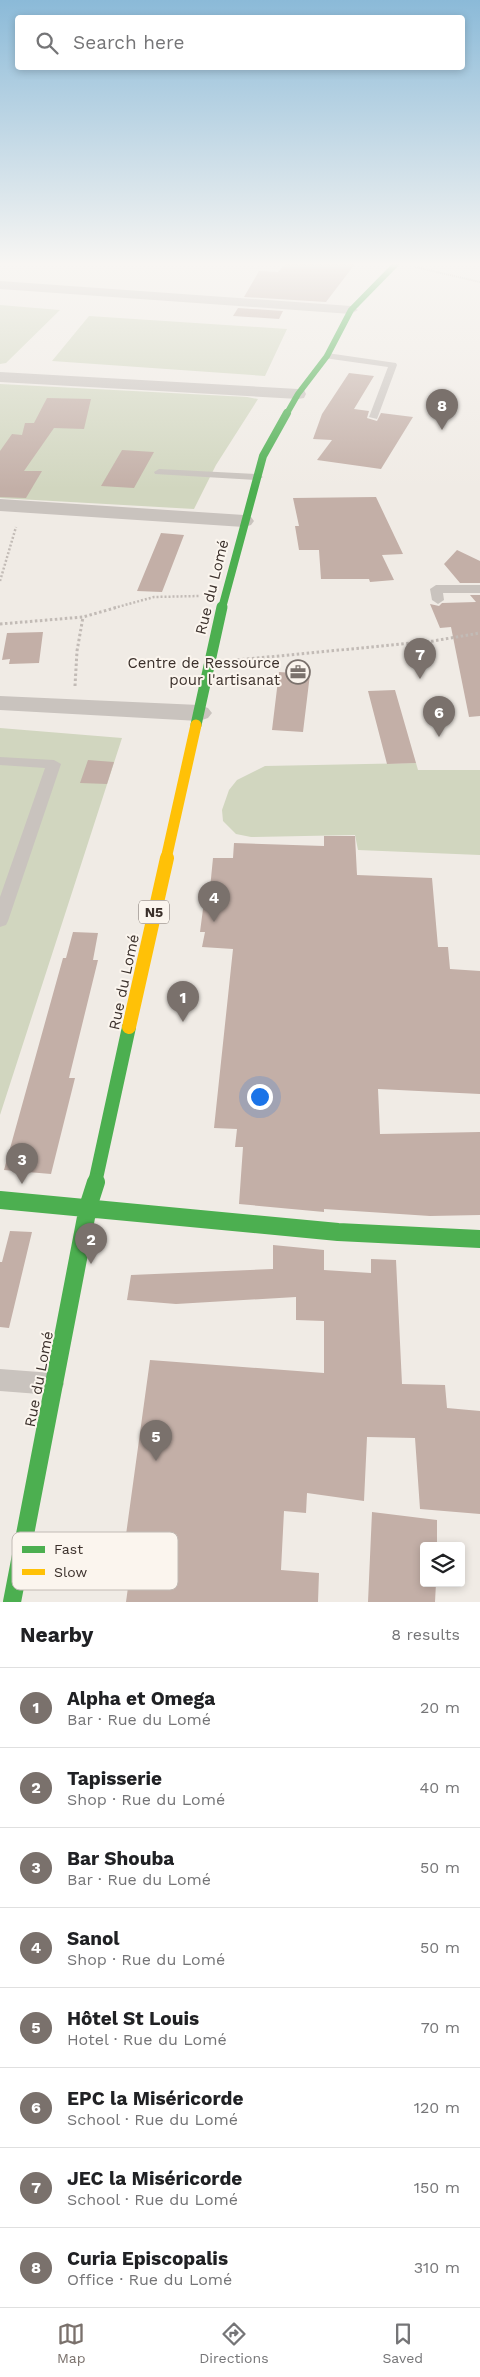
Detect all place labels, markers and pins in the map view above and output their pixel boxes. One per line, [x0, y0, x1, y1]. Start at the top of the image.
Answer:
pin: 8 [426, 389, 458, 430]
pin: 7 [404, 638, 436, 679]
place label: Centre de Ressource pour l'artisanat [127, 654, 281, 689]
office icon: Centre de Ressource pour l'artisanat [285, 659, 311, 685]
pin: 6 [423, 696, 455, 737]
pin: 4 [198, 881, 230, 922]
pin: 1 [167, 981, 199, 1022]
pin: 3 [6, 1143, 38, 1184]
pin: 2 [75, 1223, 107, 1264]
pin: 5 [140, 1420, 172, 1461]

